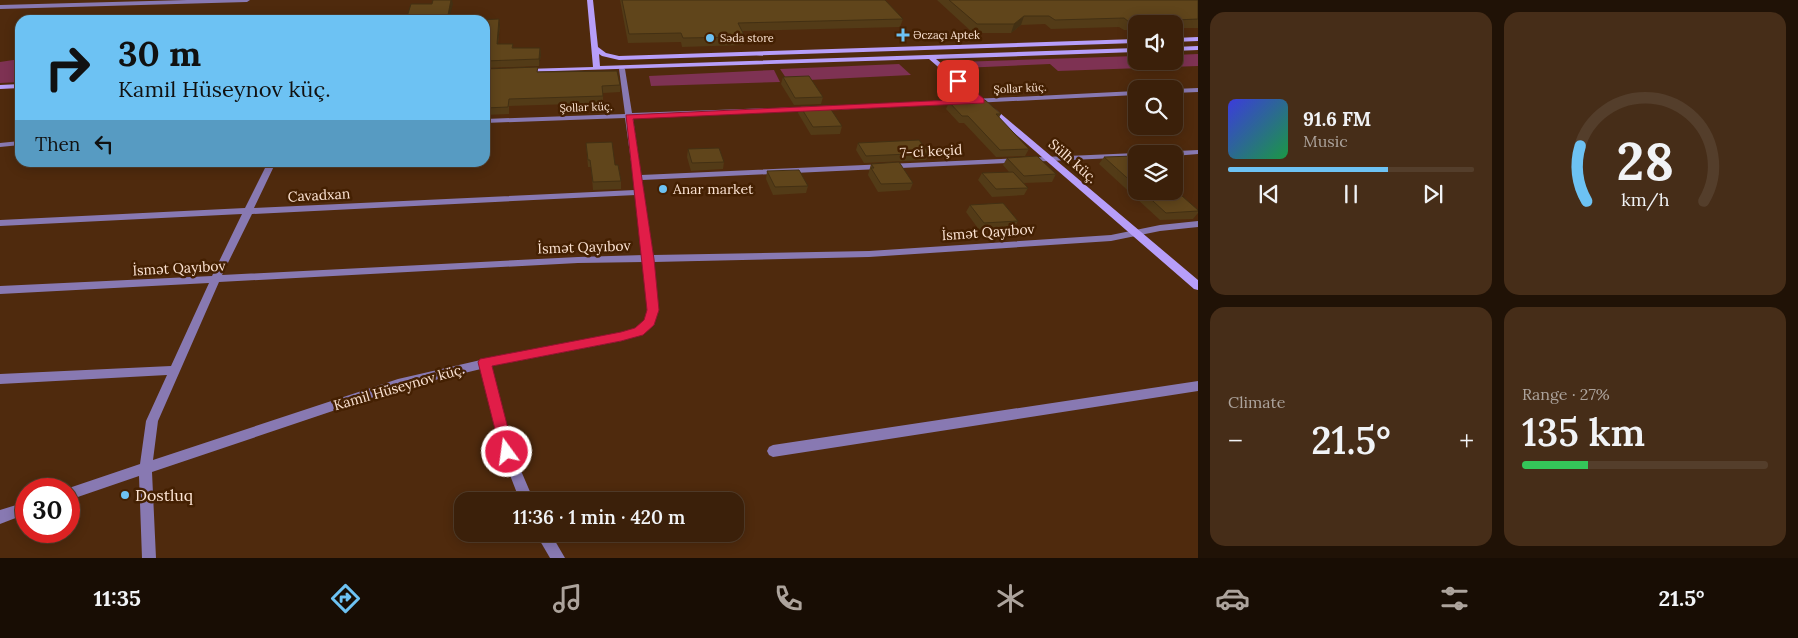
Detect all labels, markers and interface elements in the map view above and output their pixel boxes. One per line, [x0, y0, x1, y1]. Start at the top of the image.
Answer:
map controls [1128, 15, 1183, 200]
button: sound [1128, 15, 1183, 70]
place label: Əczaçı Aptek [913, 28, 980, 42]
marker: Əczaçı Aptek [897, 29, 909, 41]
text: 30 m [118, 31, 201, 76]
place label: Səda store [720, 31, 774, 45]
marker: Səda store [704, 32, 716, 44]
icon: right [35, 35, 100, 100]
pin [937, 60, 979, 102]
icon: arrive [944, 67, 972, 95]
text: Kamil Hüseynov küç. [118, 75, 331, 103]
street label: Şollar küç. [993, 80, 1047, 96]
button: search [1128, 80, 1183, 135]
street label: Şollar küç. [559, 99, 613, 115]
text: 91.6 FM [1303, 107, 1371, 131]
text: 28 [1616, 128, 1674, 194]
icon: left [90, 130, 118, 158]
text: Music [1303, 131, 1348, 151]
text: Then [35, 132, 80, 156]
street label: Sülh küç. [1045, 135, 1101, 187]
street label: 7-ci keçid [899, 140, 963, 162]
button: layers [1128, 145, 1183, 200]
place label: Anar market [672, 180, 754, 198]
icon: previous [1255, 180, 1283, 208]
icon: pause [1337, 180, 1365, 208]
icon: next [1419, 180, 1447, 208]
marker: Anar market [657, 183, 669, 195]
street label: Cavadxan [287, 184, 351, 206]
text: km/h [1621, 188, 1669, 211]
street label: İsmət Qayıbov [941, 220, 1036, 244]
street label: İsmət Qayıbov [537, 236, 632, 258]
street label: İsmət Qayıbov [132, 257, 227, 279]
street label: Kamil Hüseynov küç. [331, 360, 467, 414]
text: Range · 27% [1522, 384, 1610, 404]
text: Climate [1228, 392, 1285, 412]
text: 135 km [1522, 408, 1645, 456]
text: 21.5° [1311, 416, 1391, 464]
text: − [1228, 423, 1243, 459]
text: + [1459, 423, 1474, 459]
position arrow [480, 425, 532, 477]
speed limit sign: 30 [15, 478, 80, 543]
place label: Dostluq [135, 485, 193, 505]
marker: Dostluq [119, 489, 131, 501]
text: 11:36 · 1 min · 420 m [513, 505, 685, 529]
icon: directions [328, 581, 363, 616]
icon: music [550, 581, 585, 616]
icon: phone [771, 581, 806, 616]
icon: climate [993, 581, 1028, 616]
icon: car [1215, 581, 1250, 616]
icon: filters [1437, 581, 1472, 616]
text: 11:35 [93, 584, 141, 612]
text: 21.5° [1658, 584, 1705, 612]

